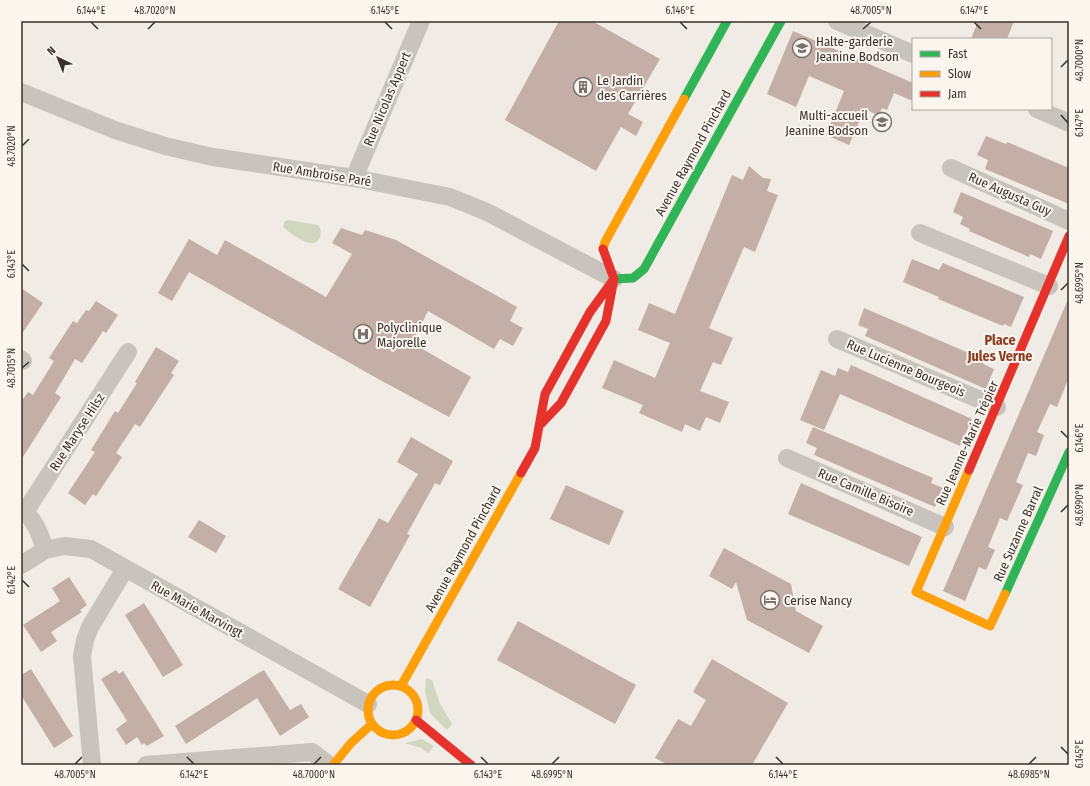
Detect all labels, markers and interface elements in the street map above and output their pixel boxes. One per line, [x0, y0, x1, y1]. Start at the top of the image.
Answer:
text: 6.144°E [76, 5, 106, 17]
text: 48.7020°N [134, 5, 176, 17]
text: 6.145°E [371, 5, 400, 17]
text: 6.146°E [665, 5, 695, 17]
text: 48.7005°N [850, 5, 892, 17]
text: 6.147°E [960, 5, 988, 17]
place label: Halte-garderie Jeanine Bodson [816, 34, 899, 64]
school or university icon: Halte-garderie Jeanine Bodson [791, 37, 813, 59]
north arrow [38, 38, 78, 78]
legend [912, 38, 1052, 110]
text: 48.7000°N [1074, 39, 1086, 81]
text: N [45, 44, 58, 58]
text: Fast [948, 47, 967, 61]
street label: Rue Nicolas Appert [360, 49, 414, 148]
text: Slow [948, 67, 971, 81]
place label: Le Jardin des Carrières [597, 73, 667, 103]
building icon: Le Jardin des Carrières [572, 76, 594, 98]
street label: Avenue Raymond Pinchard [652, 87, 734, 219]
text: Jam [948, 87, 966, 101]
place label: Multi-accueil Jeanine Bodson [785, 108, 869, 138]
text: 6.147°E [1074, 109, 1086, 137]
school or university icon: Multi-accueil Jeanine Bodson [871, 111, 893, 133]
text: 48.7020°N [6, 125, 18, 167]
street label: Rue Ambroise Paré [272, 159, 372, 189]
street label: Rue Augusta Guy [966, 169, 1054, 219]
text: 6.143°E [6, 249, 18, 278]
text: 48.6995°N [1074, 262, 1086, 304]
place label: Polyclinique Majorelle [377, 320, 442, 350]
hospital icon: Polyclinique Majorelle [352, 323, 374, 345]
district label: Place Jules Verne [967, 332, 1032, 365]
street label: Rue Lucienne Bourgeois [844, 336, 968, 400]
text: 48.7015°N [6, 348, 18, 388]
street label: Rue Jeanne-Marie Trépier [933, 378, 1001, 508]
street label: Rue Maryse Hilsz [46, 390, 108, 474]
text: 6.146°E [1074, 423, 1086, 453]
street label: Rue Camille Bisoire [816, 465, 916, 519]
street label: Avenue Raymond Pinchard [422, 483, 504, 615]
street label: Rue Suzanne Barral [990, 483, 1046, 584]
text: 48.6990°N [1074, 484, 1086, 526]
text: 6.142°E [6, 565, 18, 594]
street label: Rue Marie Marvingt [148, 578, 246, 641]
hotel icon: Cerise Nancy [759, 589, 781, 611]
place label: Cerise Nancy [784, 593, 852, 608]
text: 6.145°E [1074, 739, 1086, 768]
text: 48.7005°N [54, 769, 96, 781]
text: 6.142°E [180, 769, 209, 781]
text: 48.7000°N [293, 769, 335, 781]
text: 6.143°E [474, 769, 503, 781]
text: 48.6995°N [531, 769, 573, 781]
text: 6.144°E [768, 769, 798, 781]
text: 48.6985°N [1008, 769, 1050, 781]

